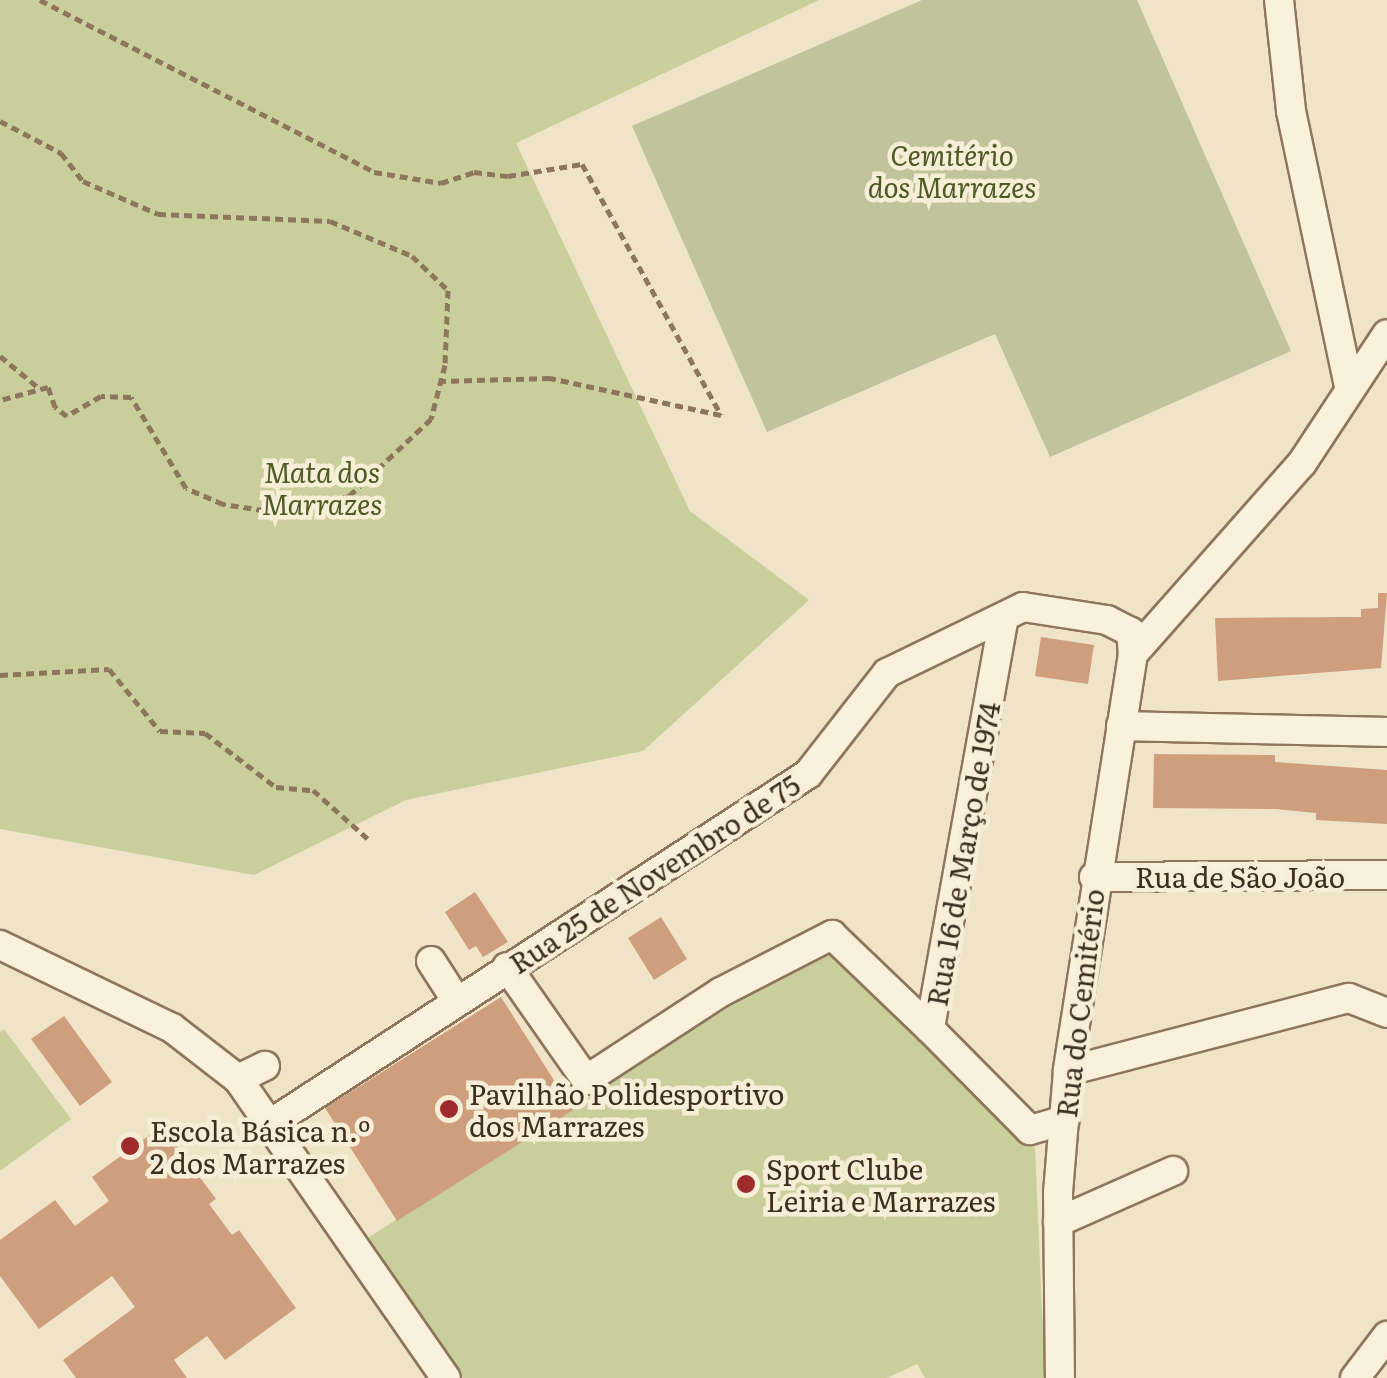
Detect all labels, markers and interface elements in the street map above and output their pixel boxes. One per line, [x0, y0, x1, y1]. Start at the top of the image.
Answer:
park label: Cemitério dos Marrazes [868, 137, 1036, 203]
park label: Mata dos Marrazes [262, 454, 382, 520]
street label: Rua 16 de Março de 1974 [919, 699, 1005, 1009]
street label: Rua 25 de Novembro de 75 [503, 767, 805, 979]
street label: Rua de São João [1135, 859, 1345, 893]
street label: Rua do Cemitério [1048, 887, 1110, 1119]
place label: Pavilhão Polidesportivo dos Marrazes [469, 1076, 784, 1142]
marker: Pavilhão Polidesportivo dos Marrazes [438, 1098, 460, 1120]
place label: Escola Básica n.º 2 dos Marrazes [150, 1113, 370, 1179]
marker: Escola Básica n.º 2 dos Marrazes [119, 1135, 141, 1157]
place label: Sport Clube Leiria e Marrazes [766, 1151, 995, 1217]
marker: Sport Clube Leiria e Marrazes [735, 1173, 757, 1195]

